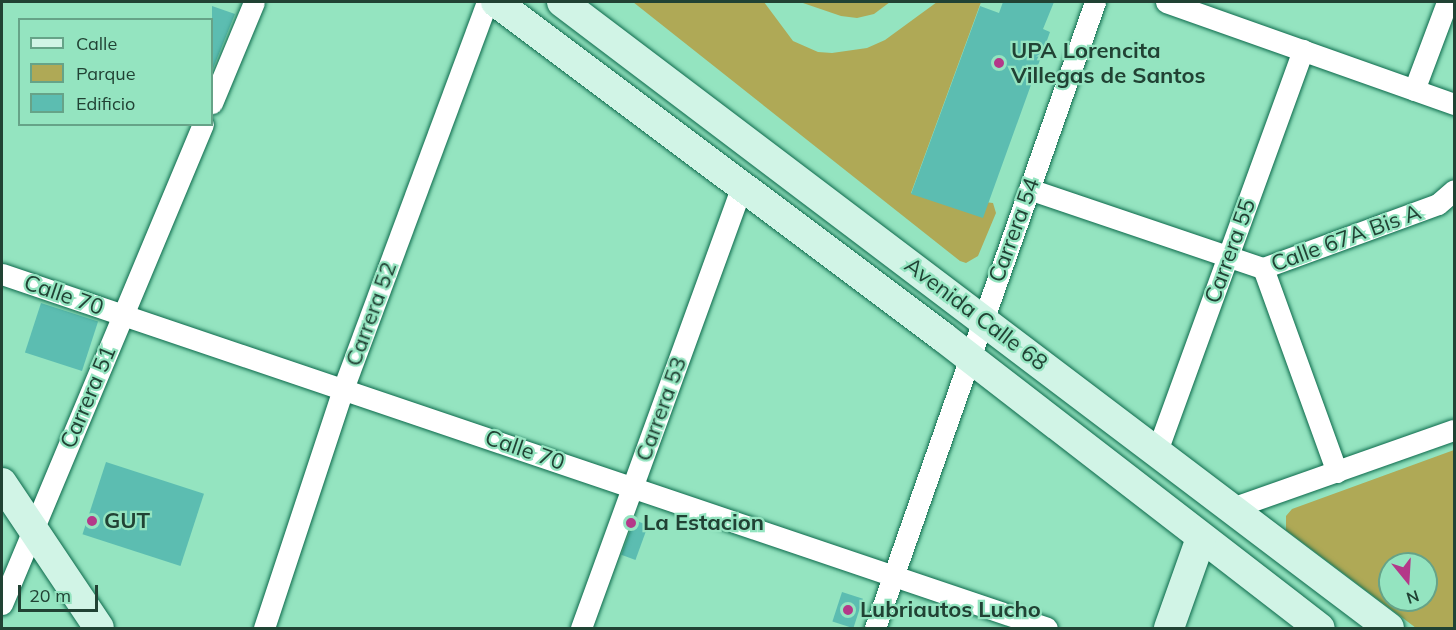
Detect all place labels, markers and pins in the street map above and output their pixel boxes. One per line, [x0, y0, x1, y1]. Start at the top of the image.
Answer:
place label: UPA Lorencita Villegas de Santos [1011, 37, 1206, 88]
marker: UPA Lorencita Villegas de Santos [992, 56, 1006, 70]
place label: GUT [104, 508, 150, 534]
place label: La Estacion [643, 510, 764, 536]
marker: GUT [85, 514, 99, 528]
marker: La Estacion [624, 516, 638, 530]
place label: Lubriautos Lucho [860, 597, 1041, 623]
marker: Lubriautos Lucho [841, 603, 855, 617]

